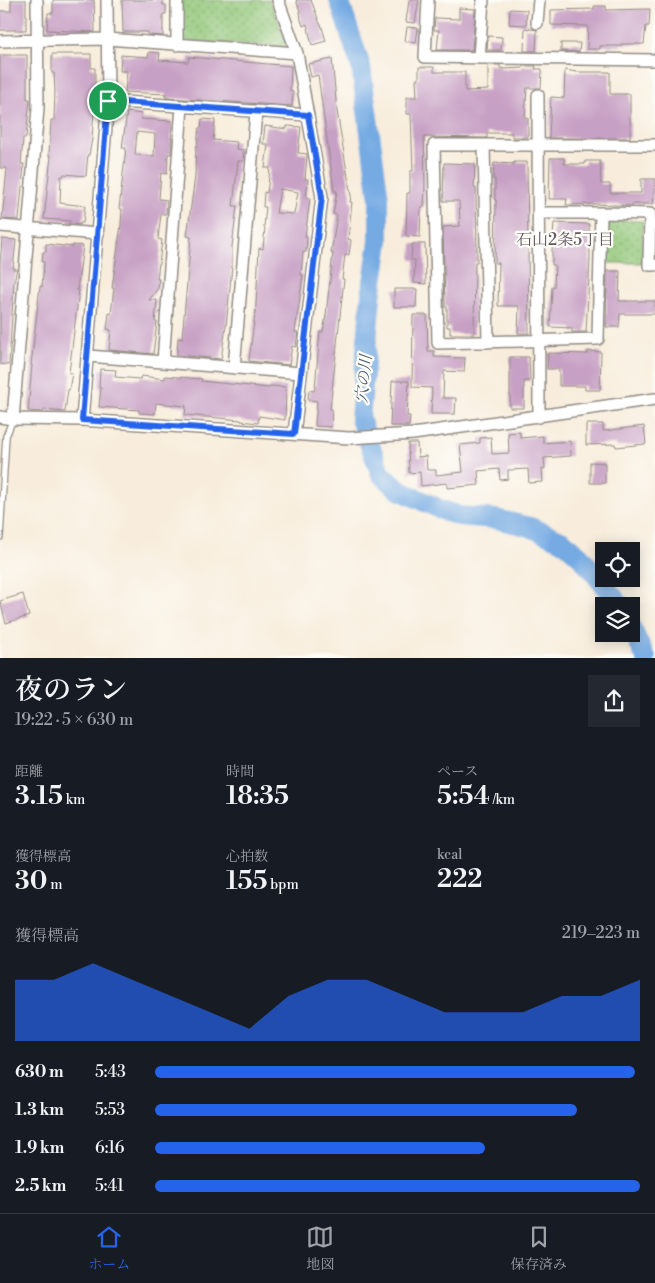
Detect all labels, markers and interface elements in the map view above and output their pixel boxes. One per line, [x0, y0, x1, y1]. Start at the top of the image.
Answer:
pin [87, 80, 129, 122]
icon: arrive [94, 87, 122, 115]
district label: 石山2条5丁目 [516, 230, 614, 250]
water label: 穴の川 [352, 352, 377, 404]
map controls [595, 542, 640, 642]
button: locate [595, 542, 640, 587]
button: layers [595, 597, 640, 642]
text: 夜のラン [15, 673, 127, 708]
button: share [588, 675, 640, 727]
text: 19:22 · 5 × 630 m [15, 710, 133, 730]
text: 距離 [15, 763, 43, 781]
text: 時間 [226, 763, 254, 781]
text: ペース [437, 763, 478, 781]
text: 3.15 [15, 781, 63, 812]
text: 18:35 [226, 781, 289, 812]
text: 5:54 [437, 781, 490, 812]
text: km [63, 791, 85, 809]
text: /km [490, 791, 515, 809]
text: kcal [437, 846, 462, 864]
text: 獲得標高 [15, 848, 71, 866]
text: 心拍数 [226, 848, 268, 866]
text: 222 [437, 864, 483, 895]
text: 30 [15, 866, 47, 897]
text: 155 [226, 866, 267, 897]
text: m [47, 876, 62, 894]
text: bpm [267, 876, 299, 894]
text: 219–223 m [562, 923, 640, 943]
text: 獲得標高 [15, 926, 79, 946]
text: 630 m [15, 1062, 63, 1082]
text: 5:43 [95, 1062, 126, 1082]
text: 1.3 km [15, 1100, 64, 1120]
text: 5:53 [95, 1100, 125, 1120]
text: 1.9 km [15, 1138, 64, 1158]
text: 6:16 [95, 1138, 124, 1158]
text: 2.5 km [15, 1176, 66, 1196]
text: 5:41 [95, 1176, 124, 1196]
tab: ホーム [88, 1223, 130, 1274]
tab: 地図 [306, 1223, 334, 1274]
tab: 保存済み [511, 1223, 567, 1274]

